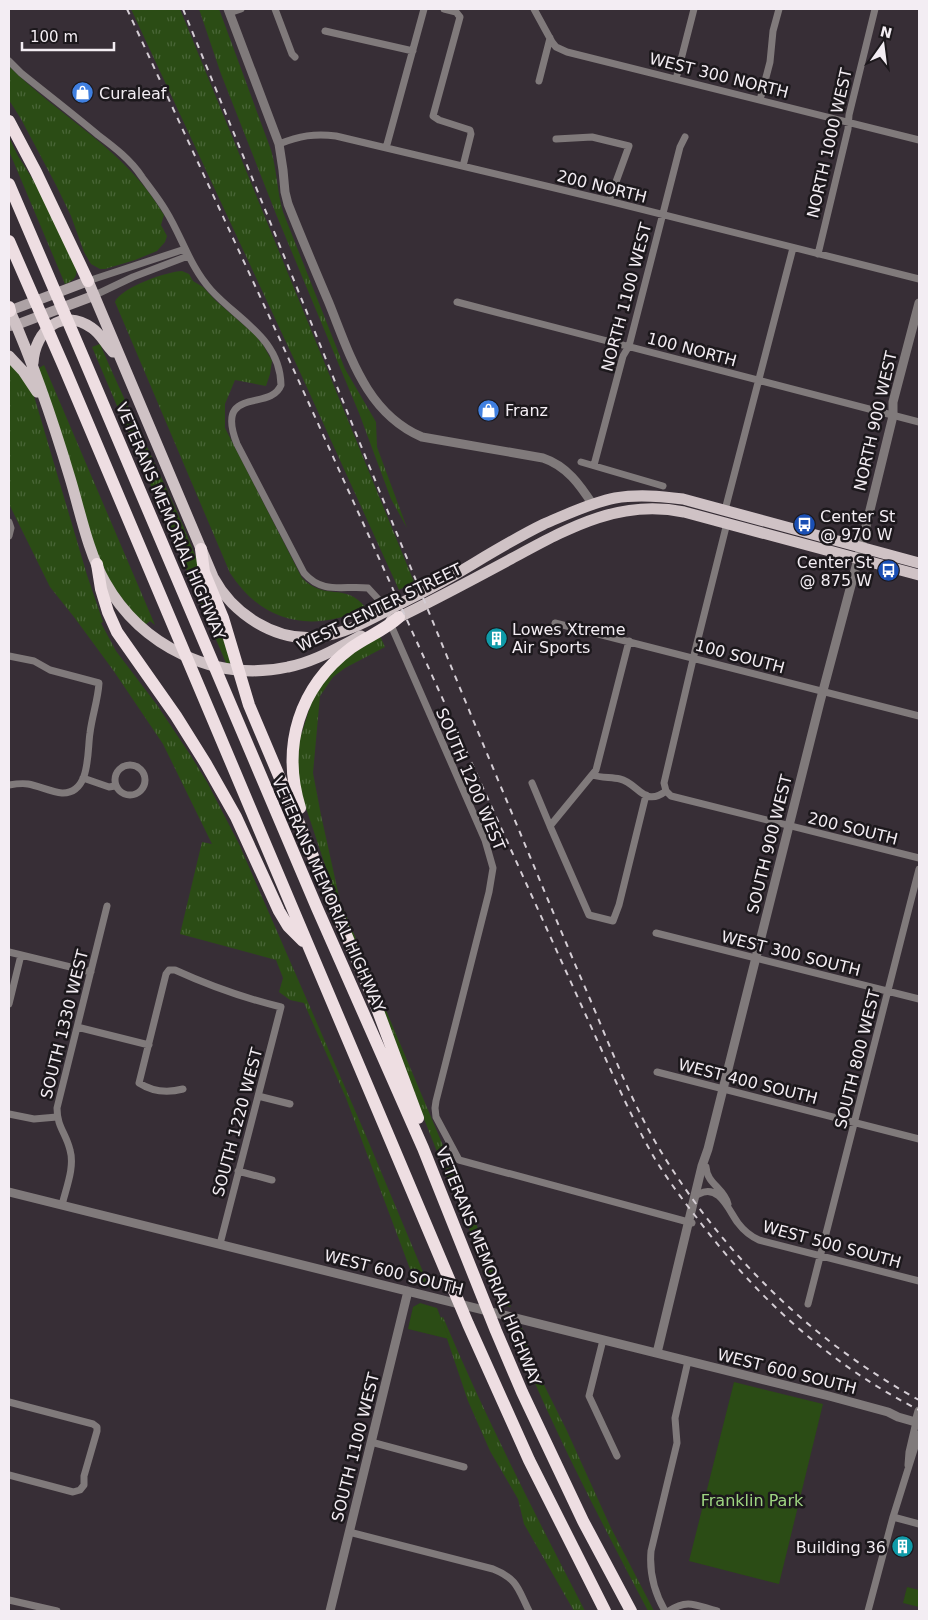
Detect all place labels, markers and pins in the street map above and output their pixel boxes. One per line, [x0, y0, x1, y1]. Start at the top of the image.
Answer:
shop icon: Curaleaf [71, 81, 95, 105]
place label: Curaleaf [99, 84, 167, 103]
shop icon: Franz [477, 398, 501, 422]
place label: Franz [505, 401, 548, 420]
place label: Center St @ 970 W [820, 507, 895, 544]
bus stop icon: Center St @ 970 W [792, 513, 816, 537]
place label: Center St @ 875 W [797, 553, 872, 590]
bus stop icon: Center St @ 875 W [876, 559, 900, 583]
place label: Lowes Xtreme Air Sports [512, 620, 626, 657]
building icon: Lowes Xtreme Air Sports [484, 626, 508, 650]
building icon: Building 36 [890, 1535, 914, 1559]
place label: Building 36 [796, 1538, 886, 1557]

